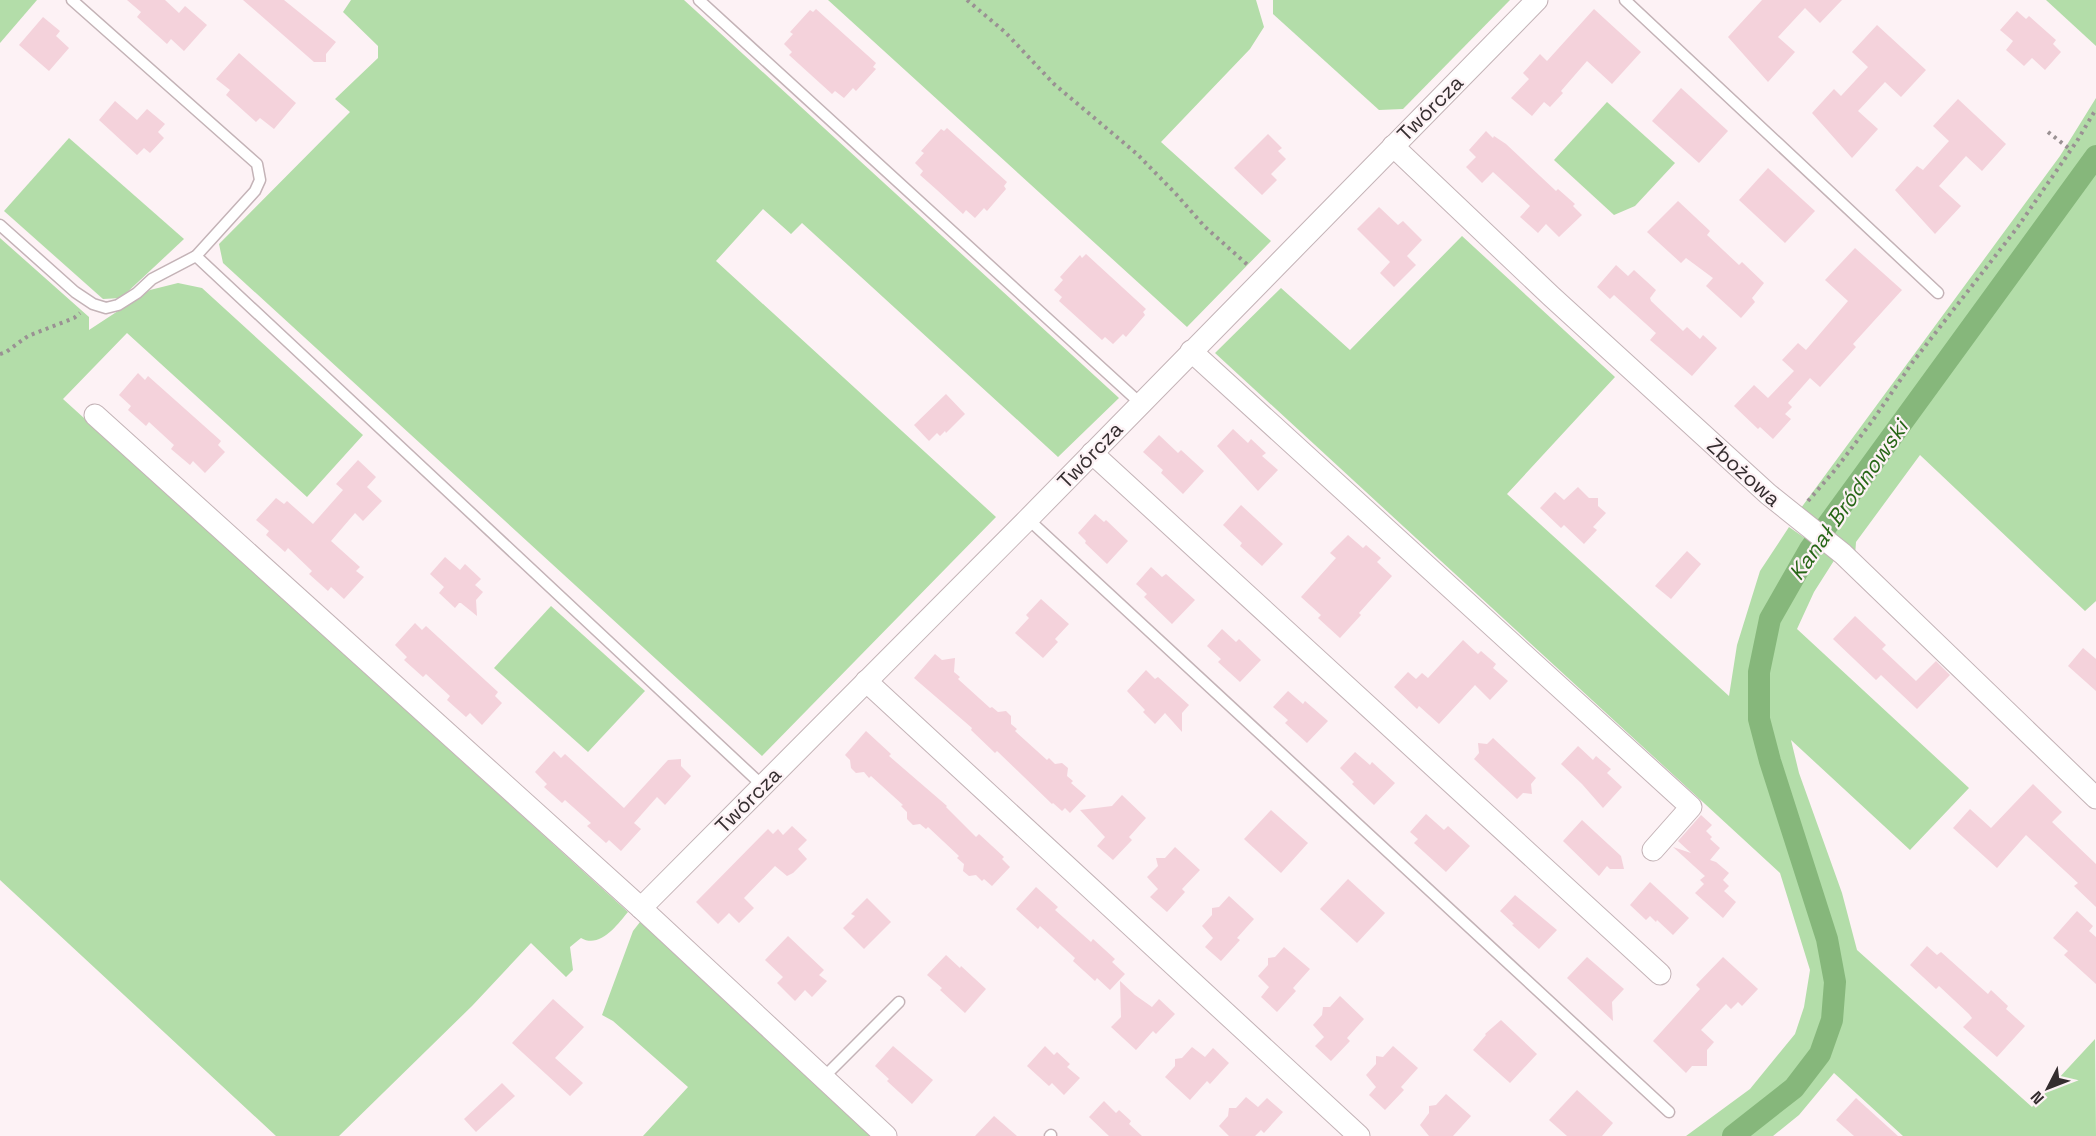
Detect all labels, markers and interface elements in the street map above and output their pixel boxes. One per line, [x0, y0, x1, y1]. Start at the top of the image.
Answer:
street label: Twórcza [1391, 69, 1469, 147]
water label: Kanał Bródnowski [1782, 412, 1915, 586]
street label: Twórcza [1051, 416, 1129, 494]
street label: Zbożowa [1701, 432, 1787, 512]
street label: Twórcza [709, 761, 787, 839]
north arrow [2018, 1058, 2078, 1118]
text: N [2026, 1087, 2049, 1109]

